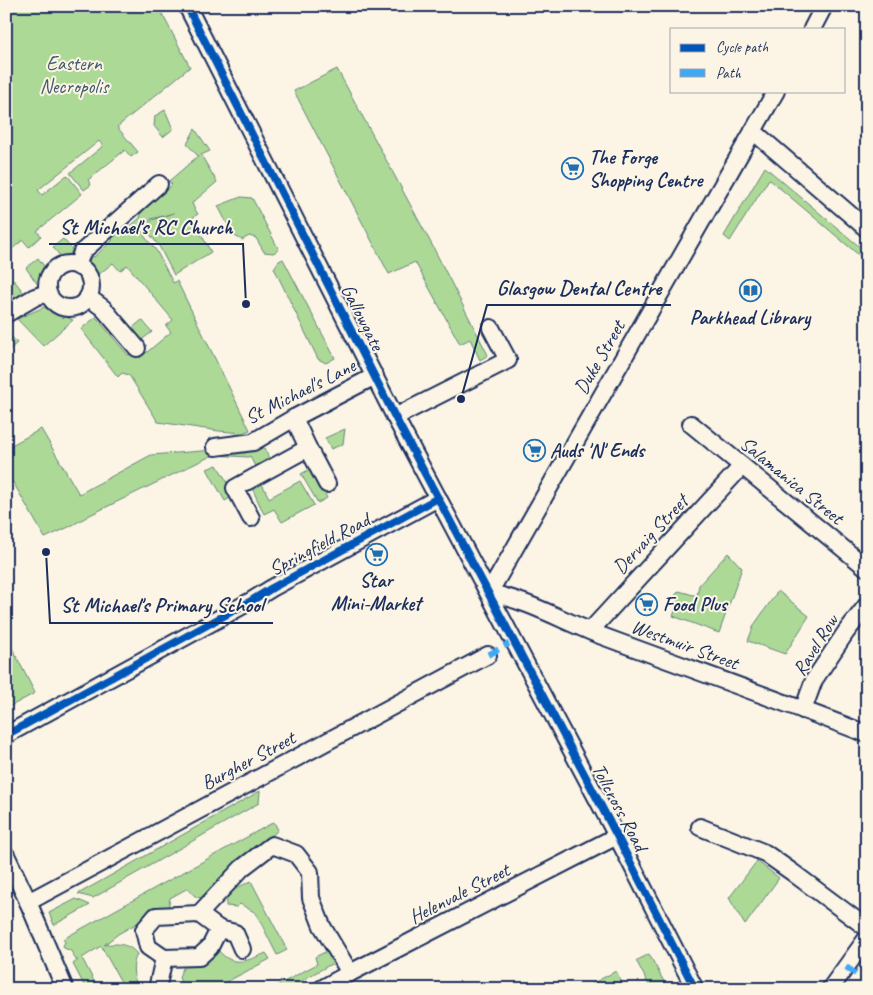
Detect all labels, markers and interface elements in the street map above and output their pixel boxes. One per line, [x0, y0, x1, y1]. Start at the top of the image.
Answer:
legend [670, 28, 846, 92]
text: Cycle path [716, 38, 768, 57]
park label: Eastern Necropolis [40, 51, 110, 99]
text: Path [716, 64, 742, 83]
place label: The Forge Shopping Centre [589, 145, 705, 193]
supermarket icon: The Forge Shopping Centre [561, 157, 585, 181]
callout: St Michael's RC Church [49, 208, 243, 244]
text: St Michael's RC Church [59, 214, 234, 240]
callout: Glasgow Dental Centre [487, 269, 671, 305]
text: Glasgow Dental Centre [497, 275, 663, 301]
library icon: Parkhead Library [738, 279, 762, 303]
street label: Gallowgate [335, 280, 391, 356]
place label: Parkhead Library [690, 305, 812, 331]
street label: Duke Street [568, 314, 632, 399]
street label: St Michael's Lane [241, 352, 361, 430]
street label: Salamanica Street [735, 431, 850, 531]
supermarket icon: Auds 'N' Ends [522, 438, 546, 462]
place label: Auds 'N' Ends [550, 438, 646, 463]
street label: Dervaig Street [607, 487, 696, 579]
street label: Springfield Road [265, 506, 377, 581]
supermarket icon: Star Mini-Market [364, 542, 388, 566]
place label: Star Mini-Market [331, 568, 424, 616]
callout: St Michael's Primary School [50, 587, 273, 623]
text: St Michael's Primary School [61, 592, 268, 619]
supermarket icon: Food Plus [635, 592, 659, 616]
place label: Food Plus [663, 592, 729, 617]
street label: Ravel Row [787, 609, 845, 681]
street label: Westmuir Street [628, 614, 744, 676]
street label: Burgher Street [197, 724, 302, 796]
street label: Tollcross Road [586, 759, 655, 858]
street label: Helenvale Street [405, 856, 516, 929]

